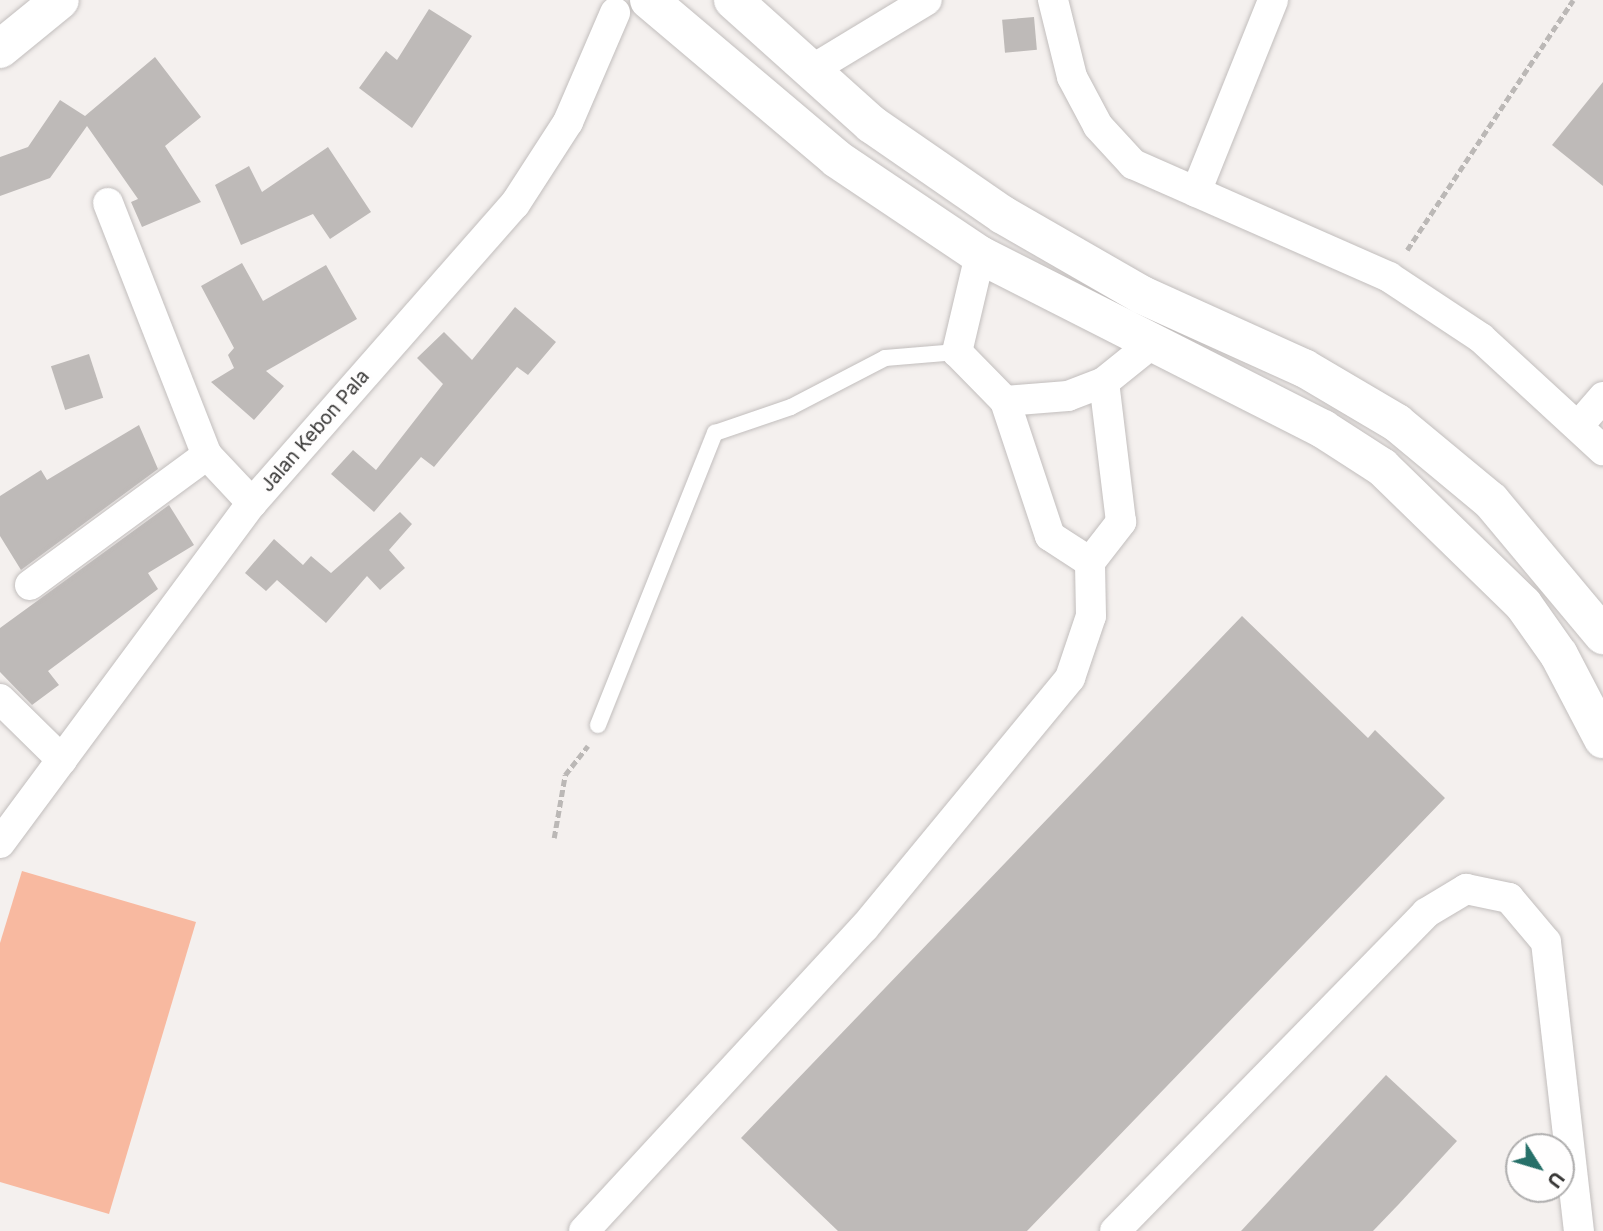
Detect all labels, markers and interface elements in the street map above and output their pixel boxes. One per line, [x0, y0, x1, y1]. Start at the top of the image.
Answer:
street label: Jalan Kebon Pala [256, 365, 374, 497]
north arrow [1505, 1133, 1575, 1203]
text: U [1542, 1167, 1569, 1192]

